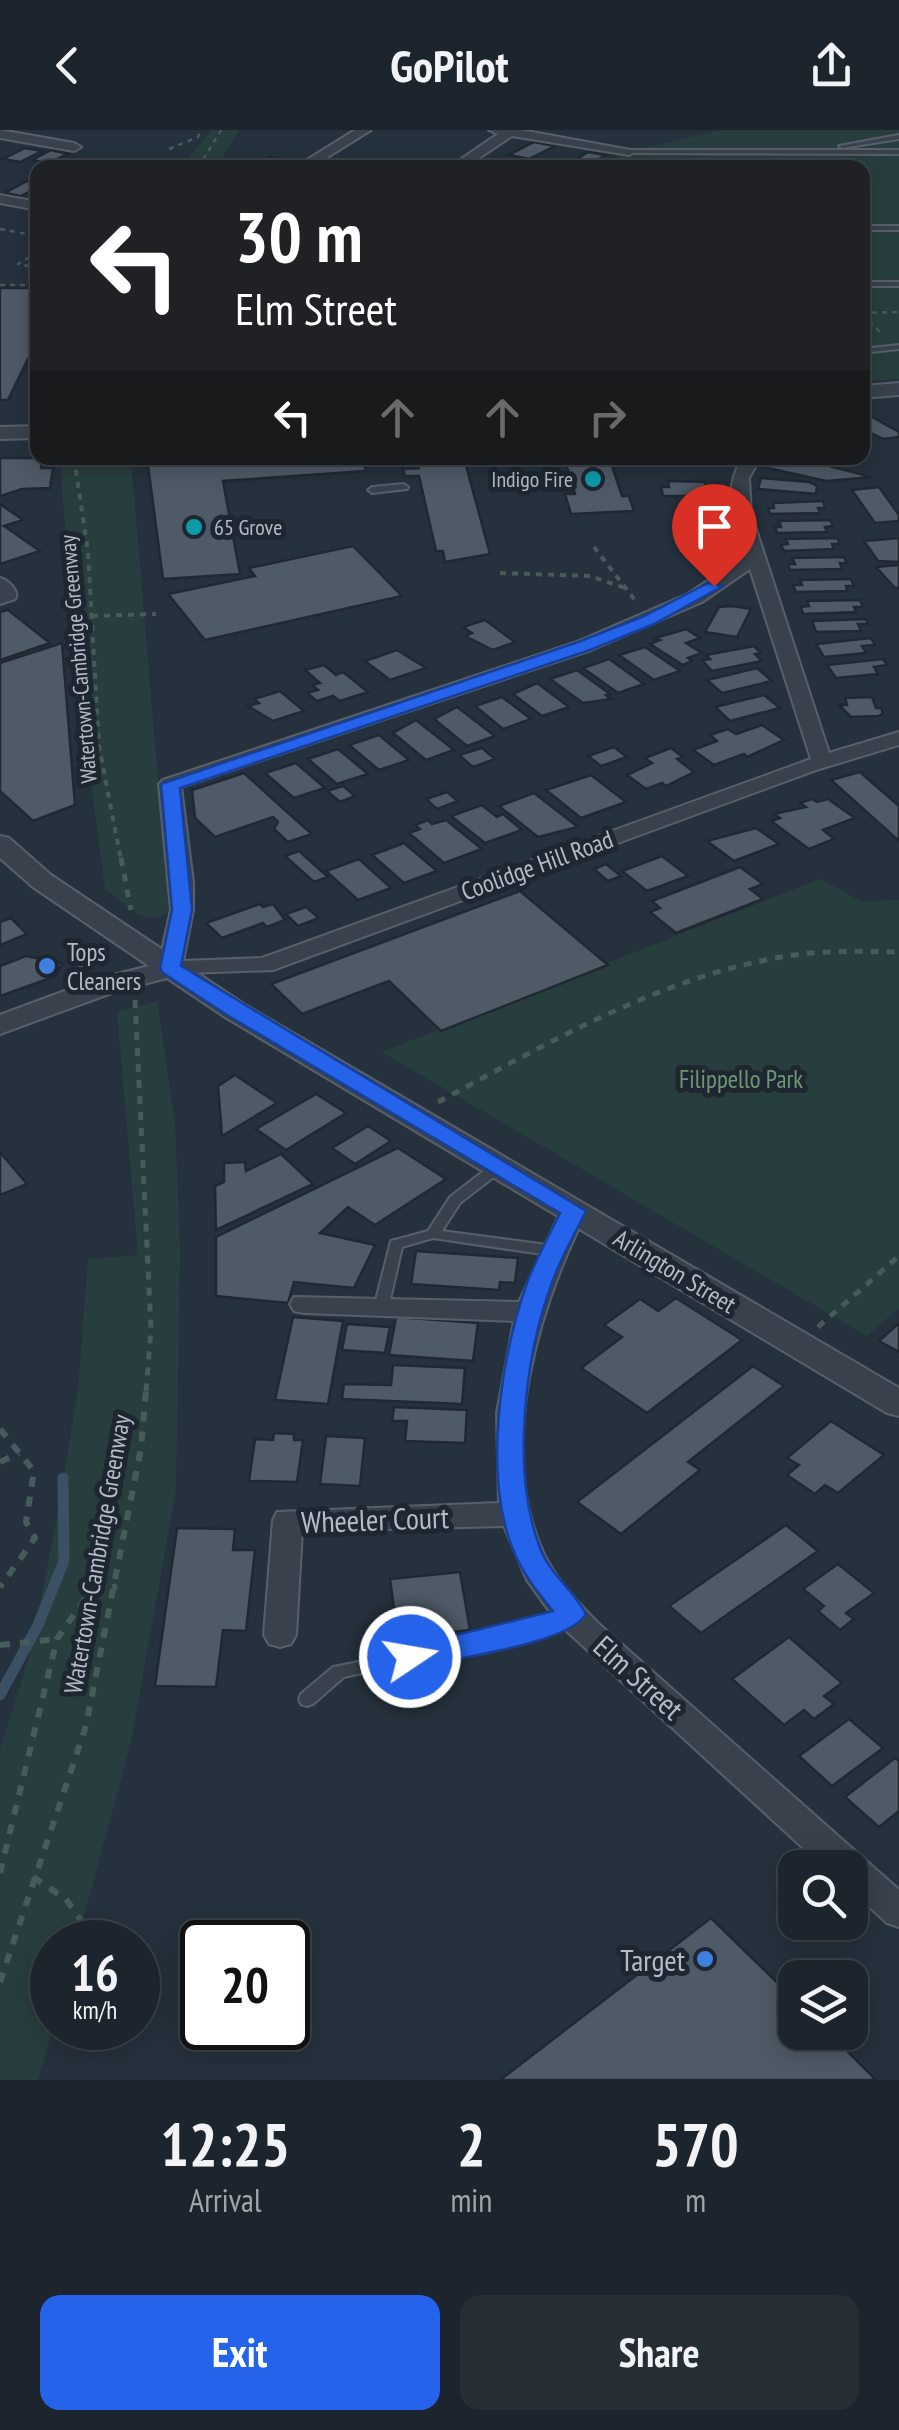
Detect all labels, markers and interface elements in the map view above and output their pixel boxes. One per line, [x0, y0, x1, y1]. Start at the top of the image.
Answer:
text: GoPilot [390, 36, 509, 94]
icon: back [40, 38, 95, 93]
icon: share [804, 38, 859, 93]
text: 30 m [235, 191, 363, 281]
icon: left [70, 200, 200, 330]
text: Elm Street [235, 279, 397, 337]
icon: left [265, 390, 320, 445]
icon: ahead [370, 390, 425, 445]
icon: ahead [475, 390, 530, 445]
icon: right [580, 390, 635, 445]
place label: Indigo Fire [491, 465, 573, 493]
marker: Indigo Fire [582, 468, 604, 490]
pin [672, 484, 757, 587]
icon: arrive [687, 499, 742, 554]
place label: 65 Grove [214, 513, 282, 541]
marker: 65 Grove [183, 516, 205, 538]
street label: Watertown-Cambridge Greenway [53, 533, 103, 784]
street label: Coolidge Hill Road [457, 823, 617, 907]
place label: Tops Cleaners [67, 936, 141, 997]
marker: Tops Cleaners [36, 955, 58, 977]
park label: Filippello Park [679, 1063, 803, 1095]
street label: Arlington Street [608, 1222, 742, 1320]
street label: Watertown-Cambridge Greenway [57, 1411, 137, 1696]
street label: Wheeler Court [300, 1497, 450, 1541]
position arrow [358, 1605, 462, 1709]
street label: Elm Street [586, 1626, 693, 1728]
map controls [778, 1850, 868, 2050]
button: search [778, 1850, 868, 1940]
speed limit sign: 20 [180, 1920, 310, 2050]
text: 16 [71, 1940, 119, 2005]
place label: Target [620, 1940, 686, 1979]
marker: Target [694, 1948, 716, 1970]
button: layers [778, 1960, 868, 2050]
text: km/h [73, 1994, 117, 2026]
text: 12:25 [160, 2105, 290, 2183]
text: 2 [457, 2105, 486, 2183]
text: 570 [653, 2105, 739, 2183]
text: Arrival [189, 2179, 261, 2221]
text: min [450, 2179, 492, 2221]
text: m [685, 2179, 706, 2221]
button: Exit [40, 2295, 440, 2410]
button: Share [460, 2295, 859, 2410]

